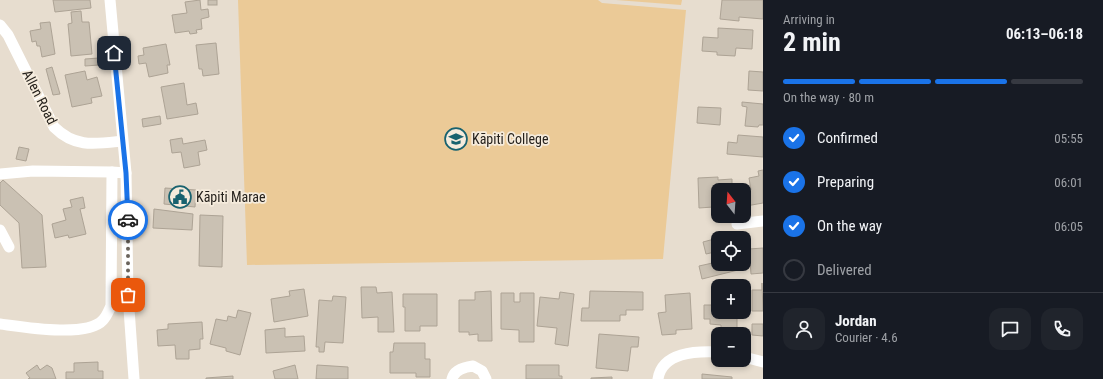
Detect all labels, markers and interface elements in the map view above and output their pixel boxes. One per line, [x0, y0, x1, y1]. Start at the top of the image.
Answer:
text: Arriving in [783, 12, 835, 27]
text: 06:13–06:18 [1006, 25, 1083, 43]
text: 2 min [783, 27, 841, 57]
pin [97, 36, 131, 70]
icon: home [103, 42, 125, 64]
street label: Allen Road [19, 67, 61, 127]
text: On the way · 80 m [783, 90, 874, 105]
school or university icon: Kāpiti College [443, 126, 469, 152]
icon: check [783, 127, 805, 149]
text: Confirmed [817, 129, 878, 147]
place label: Kāpiti College [472, 131, 549, 147]
text: 05:55 [1054, 131, 1083, 146]
icon: check [783, 171, 805, 193]
text: Preparing [817, 173, 874, 191]
text: 06:01 [1054, 175, 1083, 190]
north arrow [711, 183, 751, 223]
map controls [711, 183, 751, 367]
public building icon: Kāpiti Marae [167, 184, 193, 210]
place label: Kāpiti Marae [196, 189, 266, 205]
courier [108, 200, 148, 240]
icon: car [117, 209, 139, 231]
icon: check [783, 215, 805, 237]
text: On the way [817, 217, 882, 235]
text: 06:05 [1054, 219, 1083, 234]
button: locate [711, 231, 751, 271]
text: Delivered [817, 261, 872, 279]
pin [111, 278, 145, 312]
button: + [711, 279, 751, 319]
icon: bag [117, 284, 139, 306]
button: person [783, 308, 825, 350]
button: chat [989, 308, 1031, 350]
button: phone [1041, 308, 1083, 350]
text: Jordan [835, 312, 877, 330]
button: − [711, 327, 751, 367]
text: Courier · 4.6 [835, 330, 898, 345]

